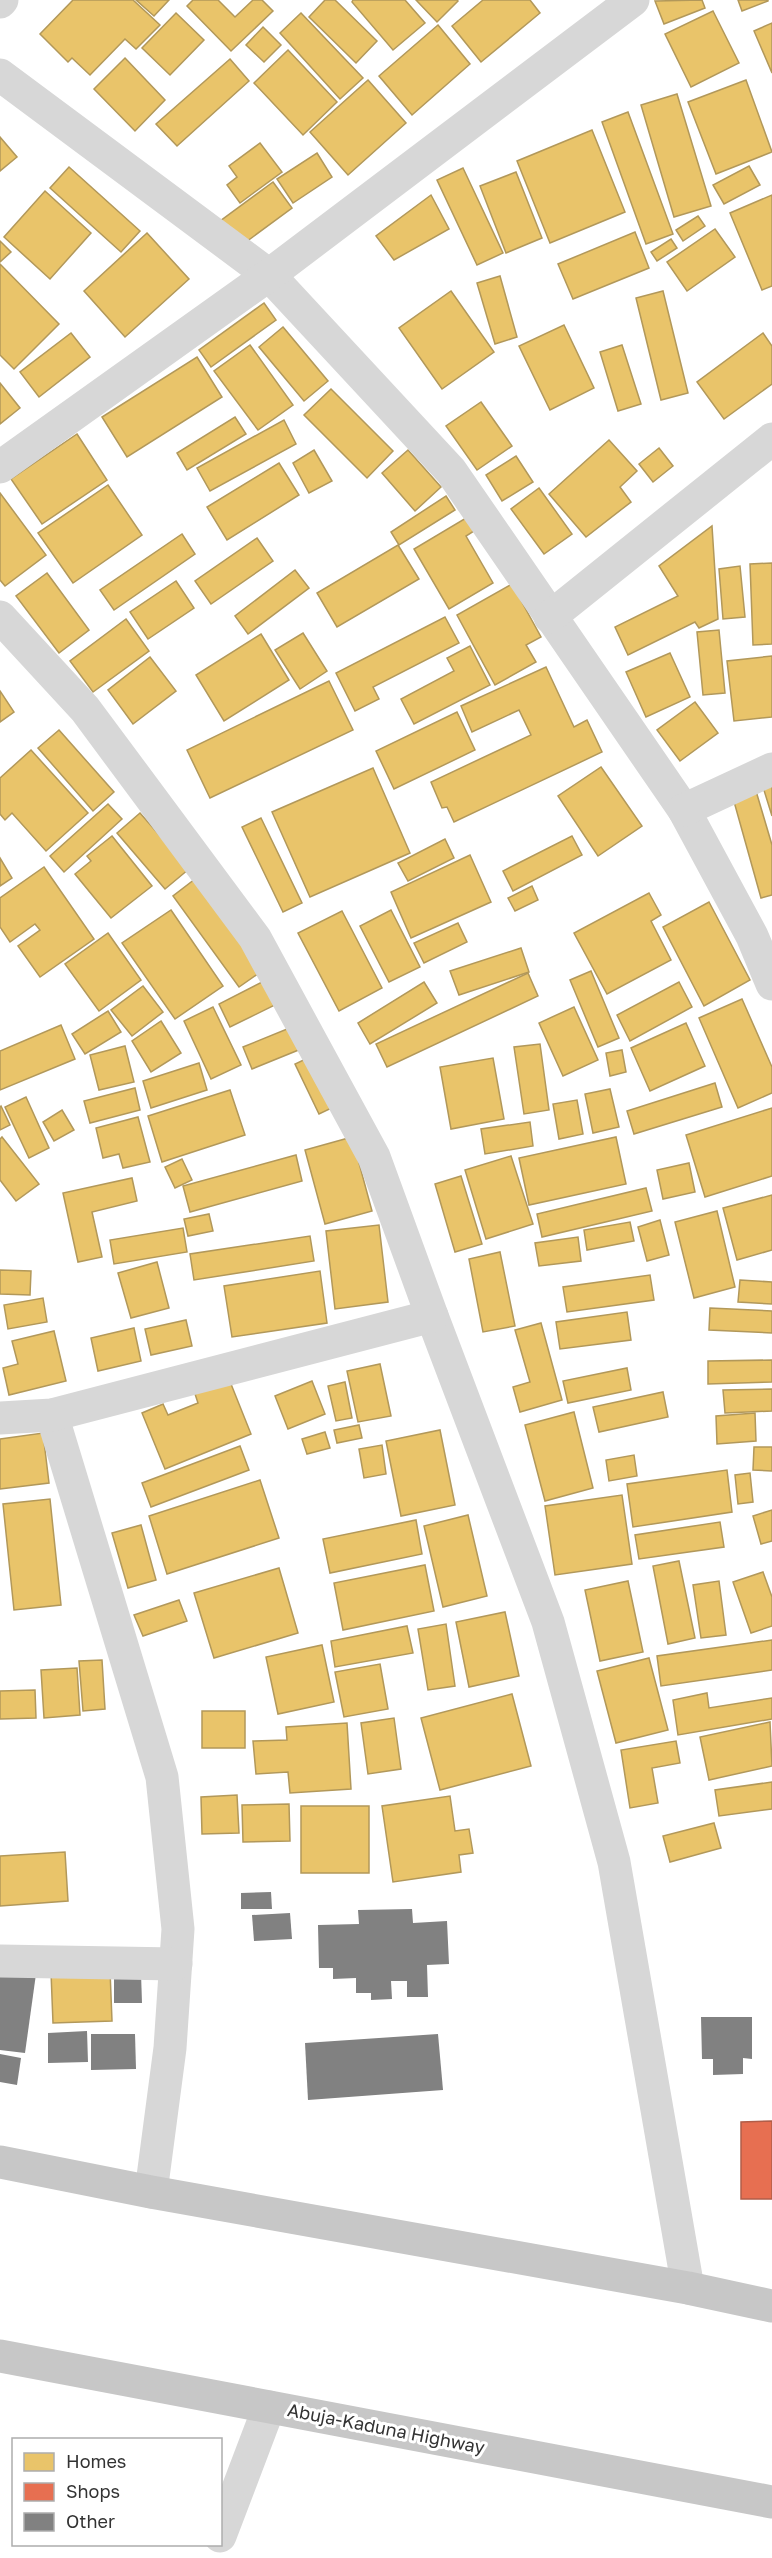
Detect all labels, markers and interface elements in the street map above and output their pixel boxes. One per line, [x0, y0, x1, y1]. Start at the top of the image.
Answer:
street label: Abuja-Kaduna Highway [286, 2398, 487, 2458]
legend [12, 2438, 222, 2546]
text: Homes [66, 2450, 126, 2472]
text: Shops [66, 2480, 120, 2502]
text: Other [66, 2510, 115, 2532]

